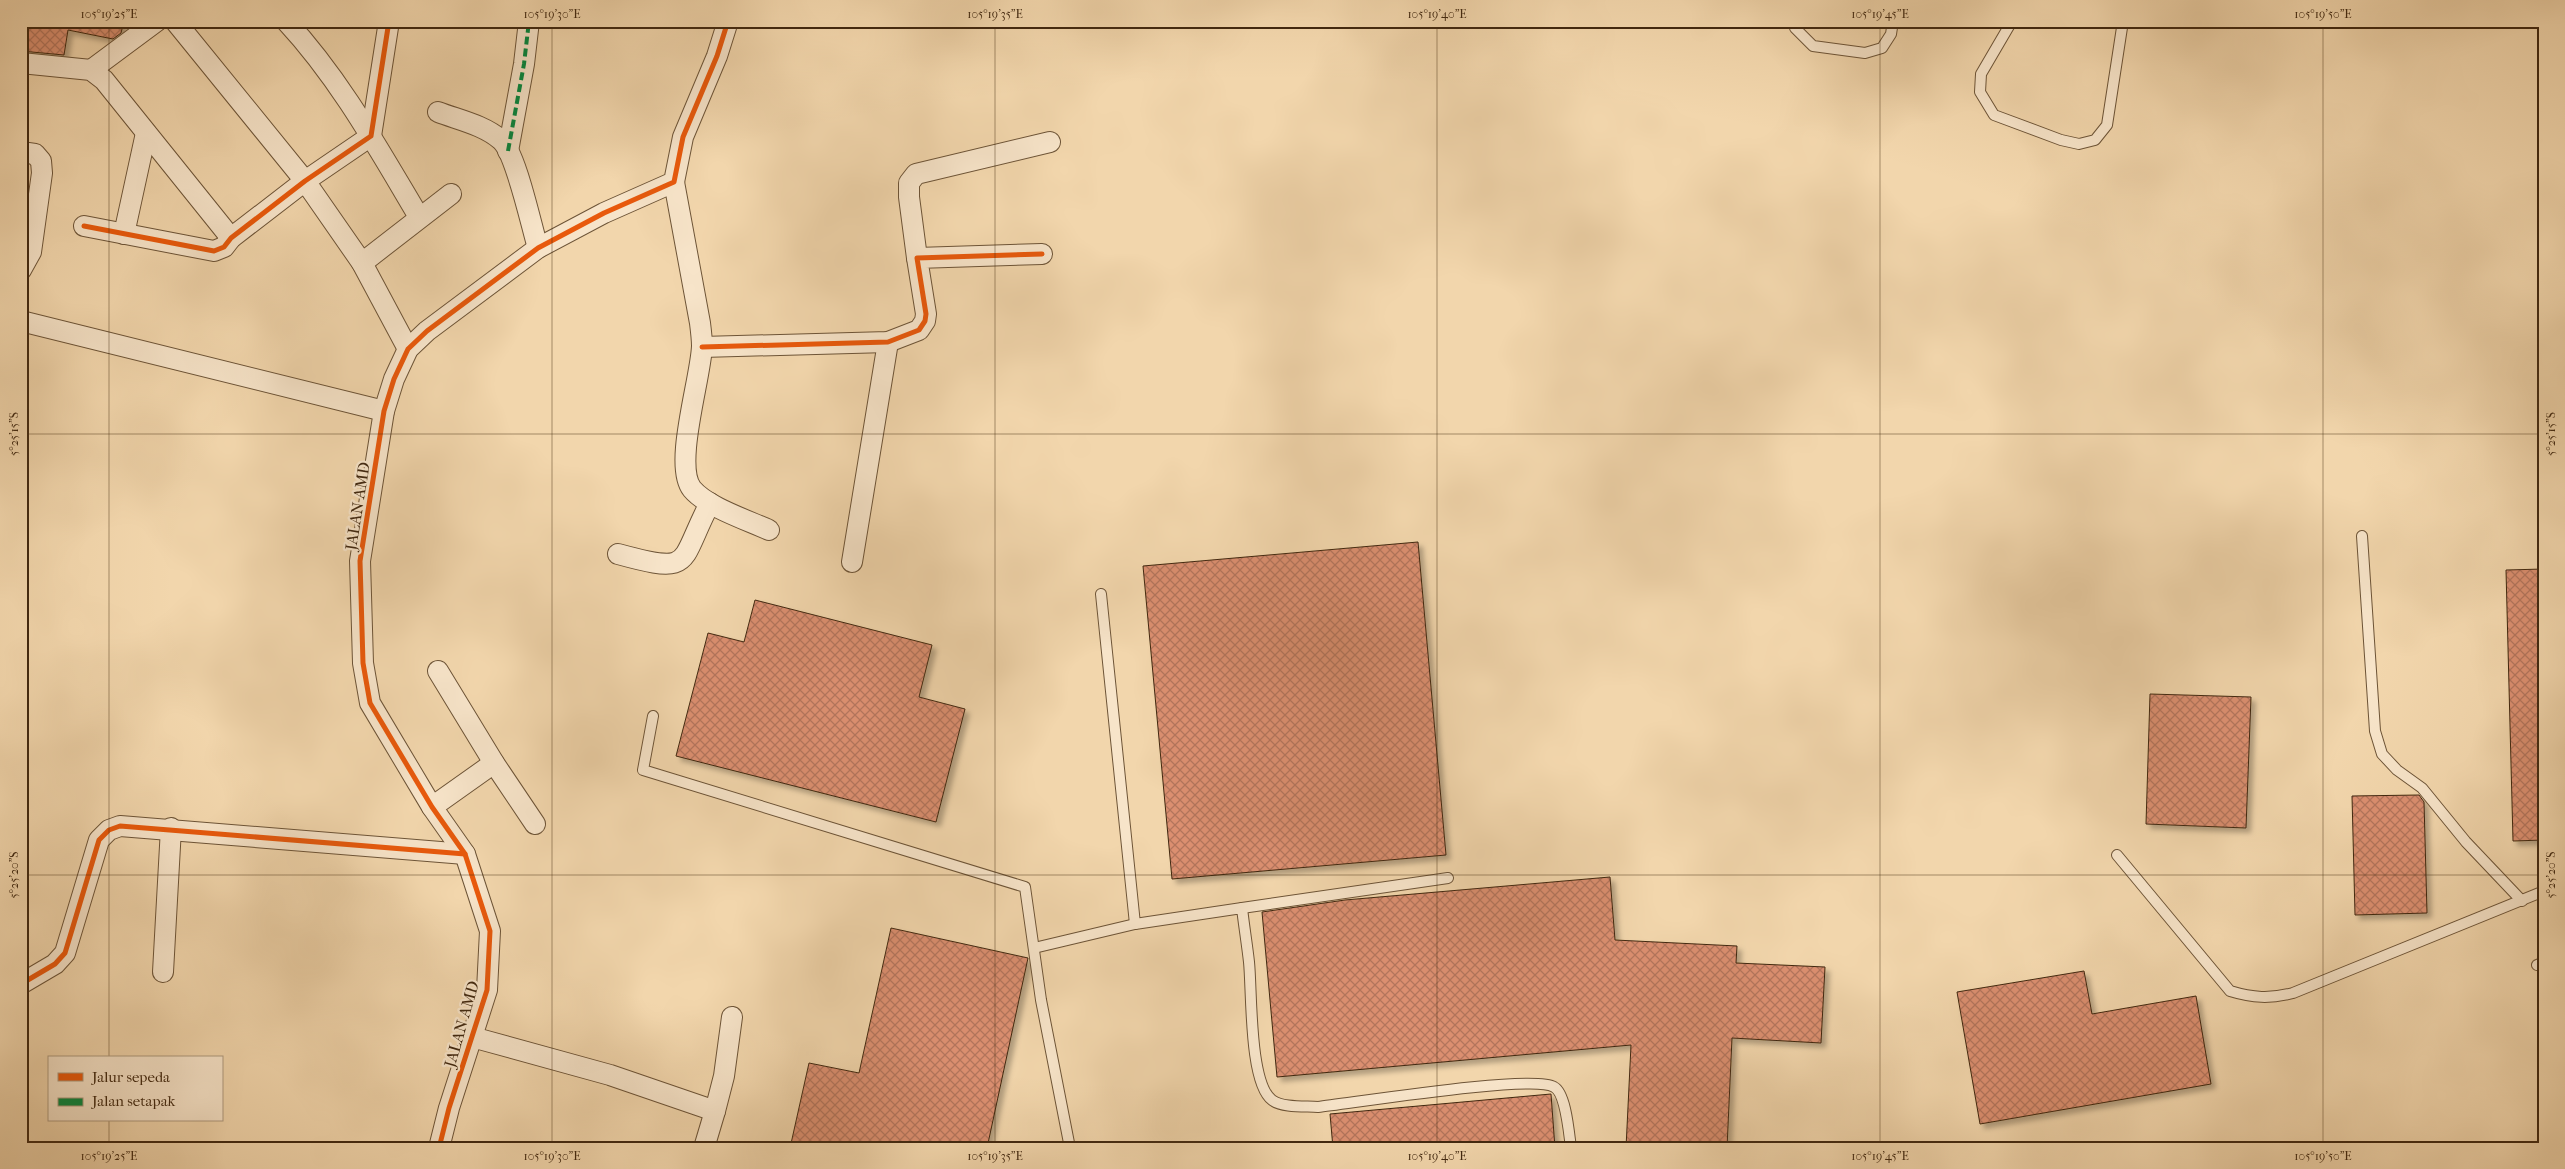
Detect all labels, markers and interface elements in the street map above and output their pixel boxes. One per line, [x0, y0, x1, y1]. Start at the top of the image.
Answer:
text: 105°19'25"E [81, 7, 137, 21]
text: 105°19'30"E [523, 7, 581, 21]
text: 105°19'35"E [967, 7, 1023, 21]
text: 105°19'40"E [1407, 7, 1467, 21]
text: 105°19'45"E [1851, 7, 1909, 21]
text: 105°19'50"E [2294, 7, 2352, 21]
text: 5°25'15"S [7, 412, 21, 456]
text: 5°25'15"S [2544, 412, 2558, 456]
street label: JALAN AMD [341, 460, 374, 554]
text: 5°25'20"S [7, 851, 21, 899]
text: 5°25'20"S [2544, 851, 2558, 899]
street label: JALAN AMD [439, 979, 483, 1072]
legend [48, 1056, 222, 1122]
text: Jalur sepeda [91, 1068, 171, 1086]
text: Jalan setapak [91, 1092, 176, 1110]
text: 105°19'25"E [81, 1149, 137, 1163]
text: 105°19'30"E [523, 1149, 581, 1163]
text: 105°19'35"E [967, 1149, 1023, 1163]
text: 105°19'40"E [1407, 1149, 1467, 1163]
text: 105°19'45"E [1851, 1149, 1909, 1163]
text: 105°19'50"E [2294, 1149, 2352, 1163]

